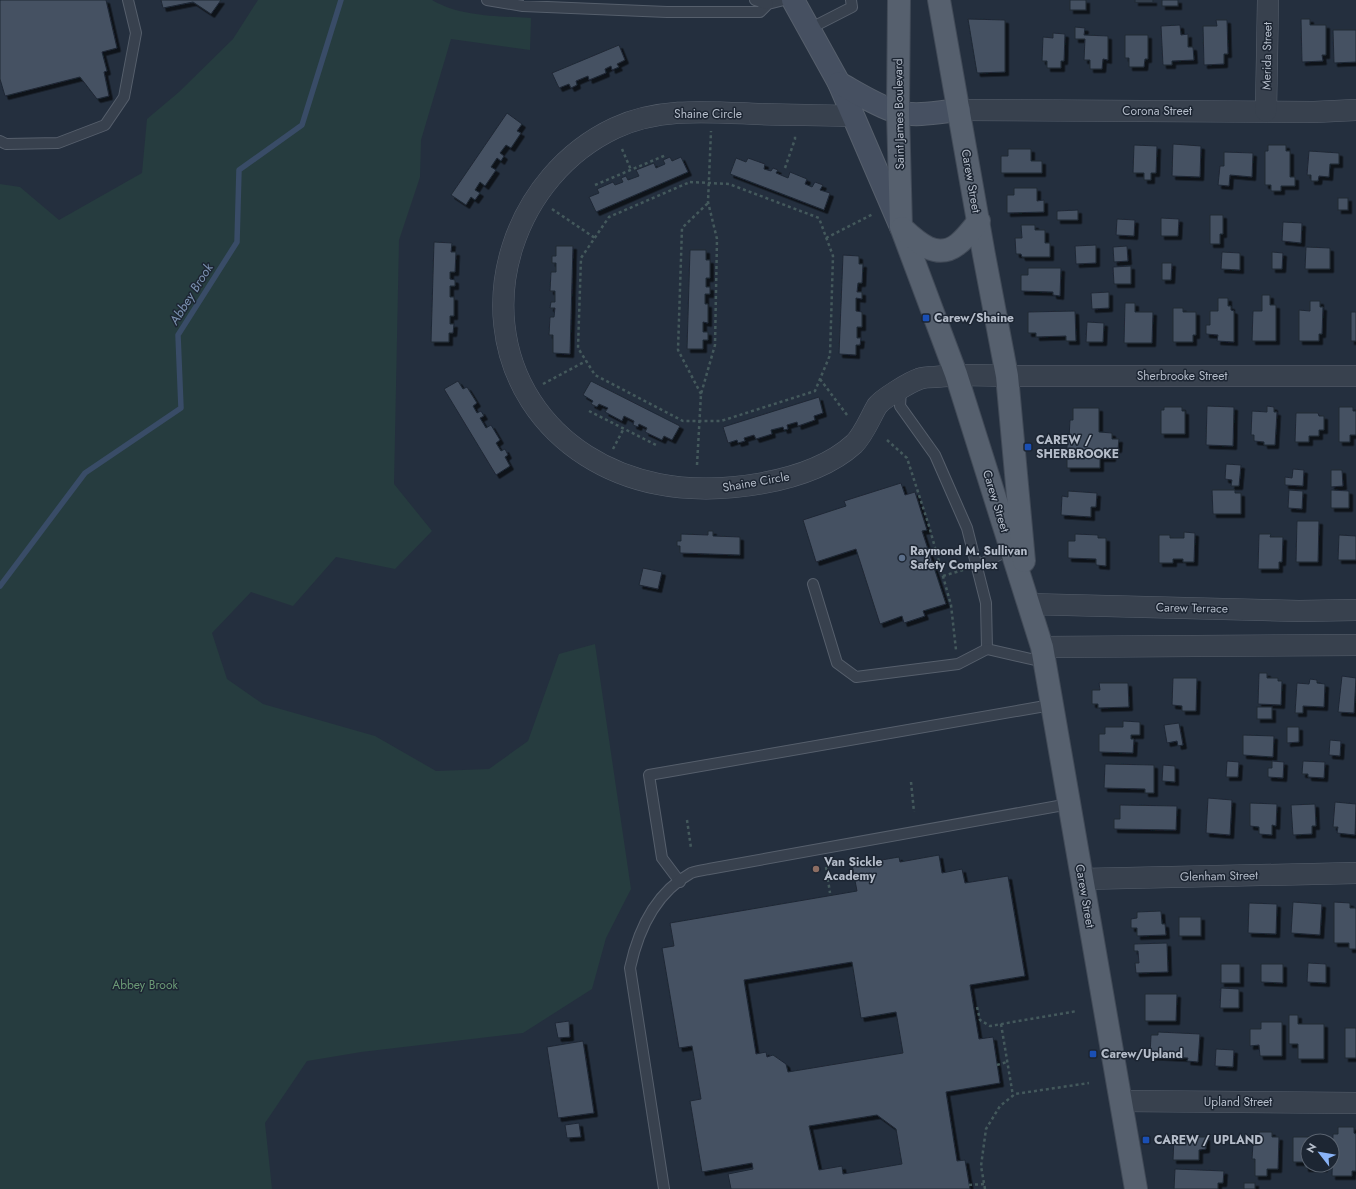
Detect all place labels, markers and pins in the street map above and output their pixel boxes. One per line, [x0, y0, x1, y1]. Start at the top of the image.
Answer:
place label: Carew/Shaine [934, 309, 1014, 327]
marker: Carew/Shaine [921, 313, 931, 323]
place label: CAREW / SHERBROOKE [1036, 431, 1119, 463]
marker: CAREW / SHERBROOKE [1023, 442, 1033, 452]
place label: Raymond M. Sullivan Safety Complex [910, 542, 1027, 574]
marker: Raymond M. Sullivan Safety Complex [897, 553, 907, 563]
place label: Van Sickle Academy [823, 853, 882, 885]
marker: Van Sickle Academy [811, 864, 821, 874]
place label: Carew/Upland [1101, 1045, 1183, 1063]
marker: Carew/Upland [1088, 1049, 1098, 1059]
place label: CAREW / UPLAND [1154, 1131, 1263, 1149]
marker: CAREW / UPLAND [1141, 1135, 1151, 1145]

